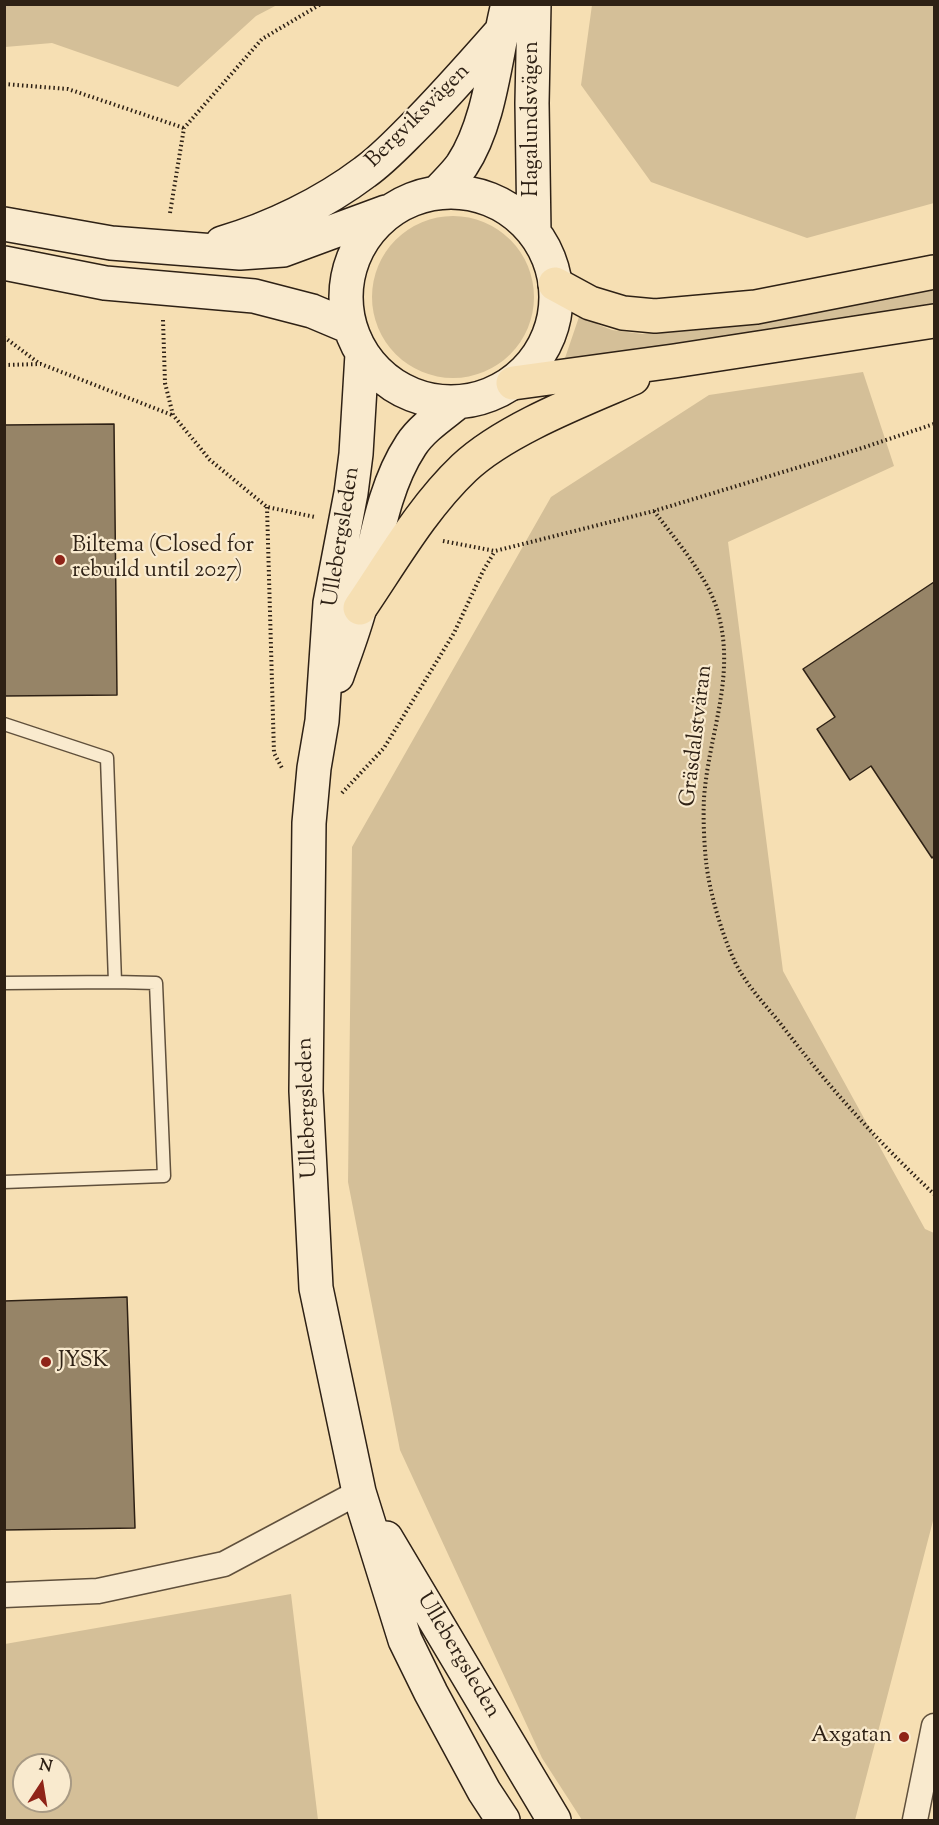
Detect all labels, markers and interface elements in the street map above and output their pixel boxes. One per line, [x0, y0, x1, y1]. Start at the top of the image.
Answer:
street label: Hagalundsvägen [520, 41, 546, 197]
street label: Bergviksvägen [361, 59, 477, 175]
street label: Ullebergsleden [319, 465, 367, 609]
place label: Biltema (Closed for rebuild until 2027) [72, 534, 254, 586]
marker: Biltema (Closed for rebuild until 2027) [53, 553, 67, 567]
street label: Gräsdalstväran [676, 664, 720, 808]
street label: Ullebergsleden [293, 1037, 325, 1179]
place label: JYSK [58, 1349, 108, 1375]
marker: JYSK [39, 1355, 53, 1369]
street label: Ullebergsleden [409, 1589, 505, 1723]
place label: Axgatan [811, 1724, 892, 1750]
marker: Axgatan [897, 1730, 911, 1744]
north arrow [12, 1753, 72, 1813]
text: N [37, 1754, 54, 1779]

